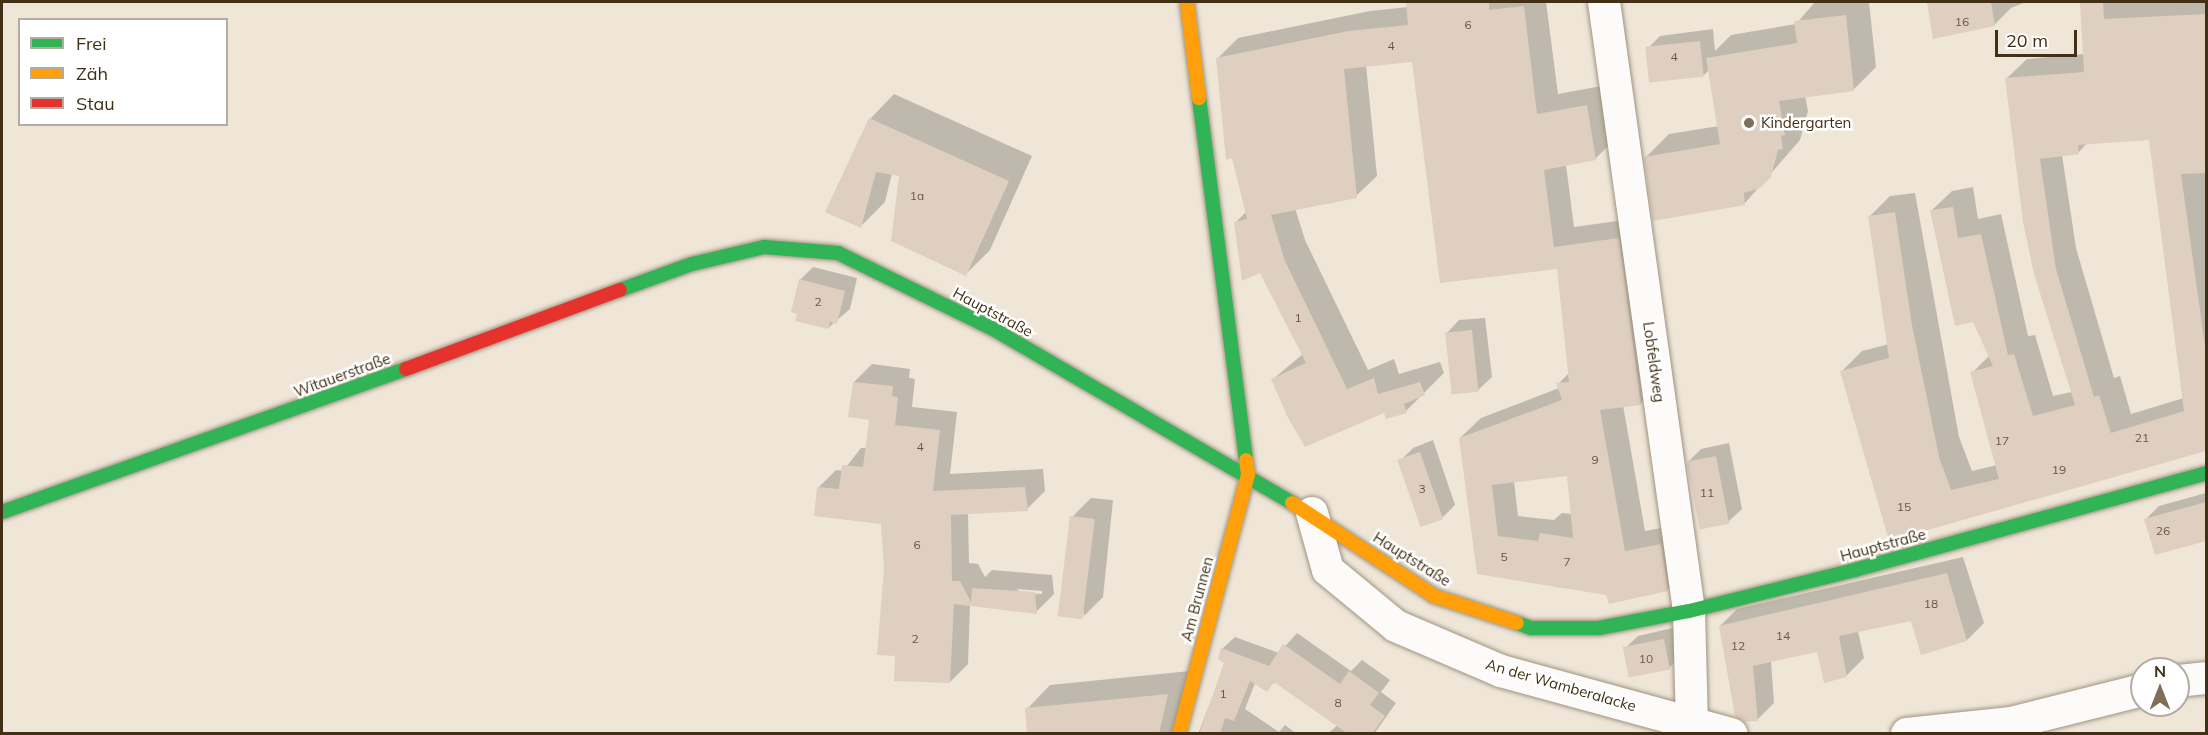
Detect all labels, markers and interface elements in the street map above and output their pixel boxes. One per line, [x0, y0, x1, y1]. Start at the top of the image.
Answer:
house number: 16 [1955, 15, 1969, 29]
legend [18, 18, 228, 126]
house number: 6 [1464, 18, 1472, 32]
scale bar [1998, 18, 2080, 56]
text: 20 m [2006, 29, 2048, 52]
text: Frei [76, 32, 106, 55]
house number: 4 [1387, 39, 1395, 53]
house number: 4 [1670, 50, 1678, 64]
text: Zäh [76, 62, 108, 85]
text: Stau [76, 92, 115, 115]
place label: Kindergarten [1761, 114, 1851, 132]
marker: Kindergarten [1742, 116, 1756, 130]
house number: 1a [910, 189, 924, 203]
street label: Hauptstraße [950, 283, 1036, 341]
house number: 2 [814, 295, 822, 309]
house number: 1 [1294, 311, 1302, 325]
street label: Lobfeldweg [1639, 320, 1669, 404]
street label: Witauerstraße [291, 349, 393, 401]
house number: 21 [2135, 431, 2149, 445]
house number: 17 [1995, 434, 2009, 448]
house number: 4 [916, 440, 924, 454]
house number: 9 [1591, 453, 1599, 467]
house number: 19 [2052, 463, 2066, 477]
house number: 3 [1418, 482, 1426, 496]
house number: 11 [1700, 486, 1714, 500]
house number: 15 [1897, 500, 1911, 514]
house number: 26 [2156, 524, 2170, 538]
street label: Hauptstraße [1838, 525, 1928, 565]
street label: Hauptstraße [1370, 528, 1454, 590]
house number: 6 [913, 538, 921, 552]
house number: 5 [1500, 550, 1508, 564]
street label: Am Brunnen [1177, 555, 1217, 643]
house number: 7 [1563, 555, 1571, 569]
house number: 18 [1924, 597, 1938, 611]
house number: 14 [1776, 629, 1790, 643]
house number: 2 [911, 632, 919, 646]
house number: 12 [1731, 639, 1745, 653]
house number: 10 [1639, 652, 1653, 666]
street label: An der Wamberalacke [1484, 655, 1638, 715]
north arrow [2130, 657, 2190, 717]
text: N [2154, 661, 2166, 681]
house number: 1 [1219, 687, 1227, 701]
house number: 8 [1334, 696, 1342, 710]

